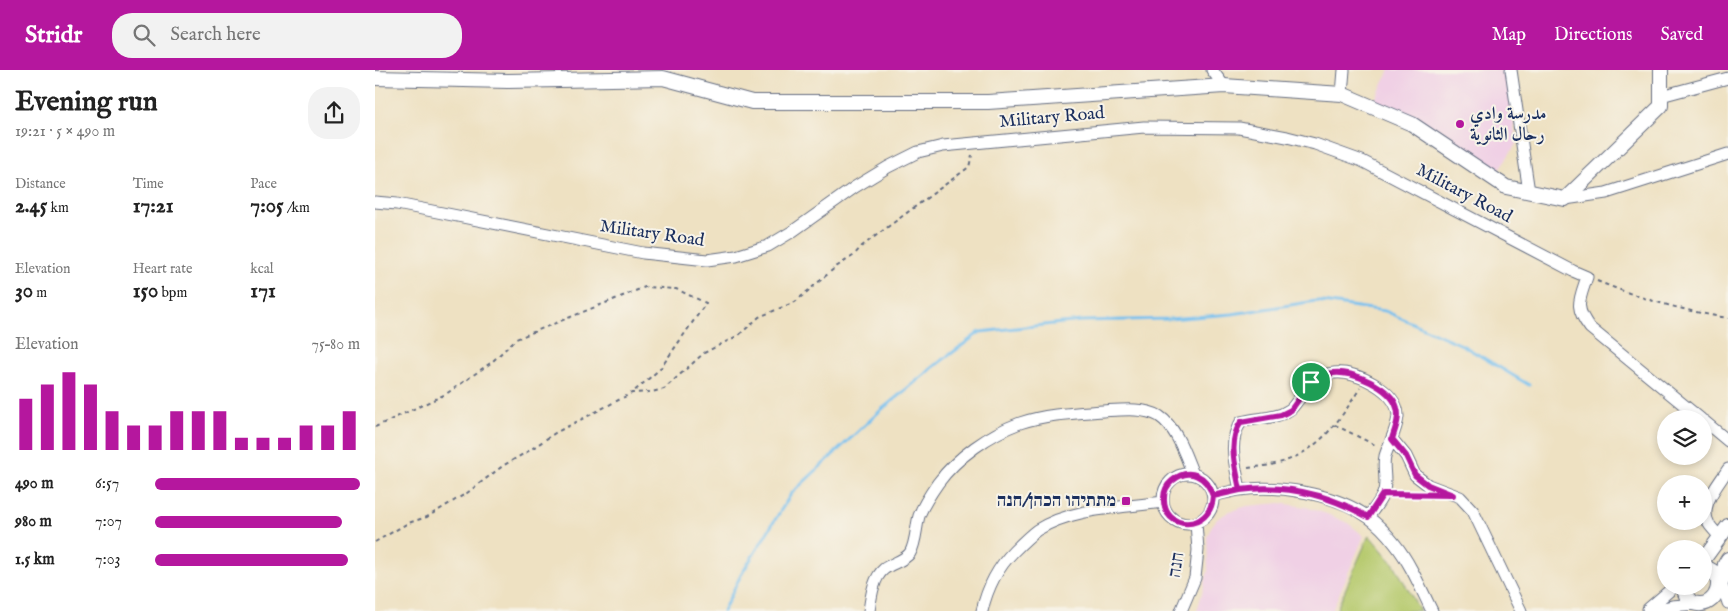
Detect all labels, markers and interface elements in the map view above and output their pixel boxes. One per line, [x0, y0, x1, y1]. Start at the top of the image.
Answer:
search box [112, 13, 462, 58]
text: Stridr [25, 20, 82, 51]
icon: search [130, 21, 158, 49]
text: Search here [170, 23, 261, 47]
text: Map [1492, 24, 1526, 47]
text: Directions [1554, 24, 1632, 47]
text: Saved [1660, 24, 1703, 47]
text: Evening run [15, 85, 158, 120]
button: share [308, 87, 360, 139]
street label: Military Road [998, 102, 1106, 134]
place label: مدرسة وادي رحال الثانوية [1470, 103, 1547, 147]
marker: مدرسة وادي رحال الثانوية [1454, 118, 1466, 130]
text: 19:21 · 5 × 490 m [15, 122, 115, 142]
street label: Military Road [1412, 159, 1516, 229]
text: Distance [15, 175, 66, 193]
text: Time [133, 175, 164, 193]
text: Pace [250, 175, 277, 193]
text: 2.45 [15, 193, 47, 220]
text: 17:21 [133, 193, 174, 220]
text: 7:05 [250, 193, 284, 220]
text: km [47, 199, 69, 217]
text: /km [284, 199, 310, 217]
street label: Military Road [598, 215, 706, 253]
text: Elevation [15, 260, 71, 278]
text: Heart rate [133, 260, 192, 278]
text: kcal [250, 260, 274, 278]
text: 30 [15, 278, 33, 305]
text: 150 [133, 278, 158, 305]
text: 171 [250, 278, 276, 305]
text: m [33, 284, 47, 302]
text: bpm [158, 284, 187, 302]
text: Elevation [15, 335, 78, 355]
text: 75–80 m [311, 335, 360, 355]
pin [1290, 361, 1332, 403]
icon: arrive [1297, 368, 1325, 396]
map controls [1657, 410, 1712, 595]
button: layers [1657, 410, 1712, 465]
text: 490 m [15, 474, 54, 494]
text: 6:57 [95, 474, 119, 494]
button: + [1657, 475, 1712, 530]
place label: מתתיהו הכהן/חנה [997, 490, 1116, 513]
marker: מתתיהו הכהן/חנה [1120, 495, 1132, 507]
text: 980 m [15, 512, 52, 532]
text: 7:07 [95, 512, 122, 532]
button: − [1657, 540, 1712, 595]
text: 1.5 km [15, 550, 55, 570]
text: 7:03 [95, 550, 121, 570]
street label: חנה [1164, 551, 1190, 579]

